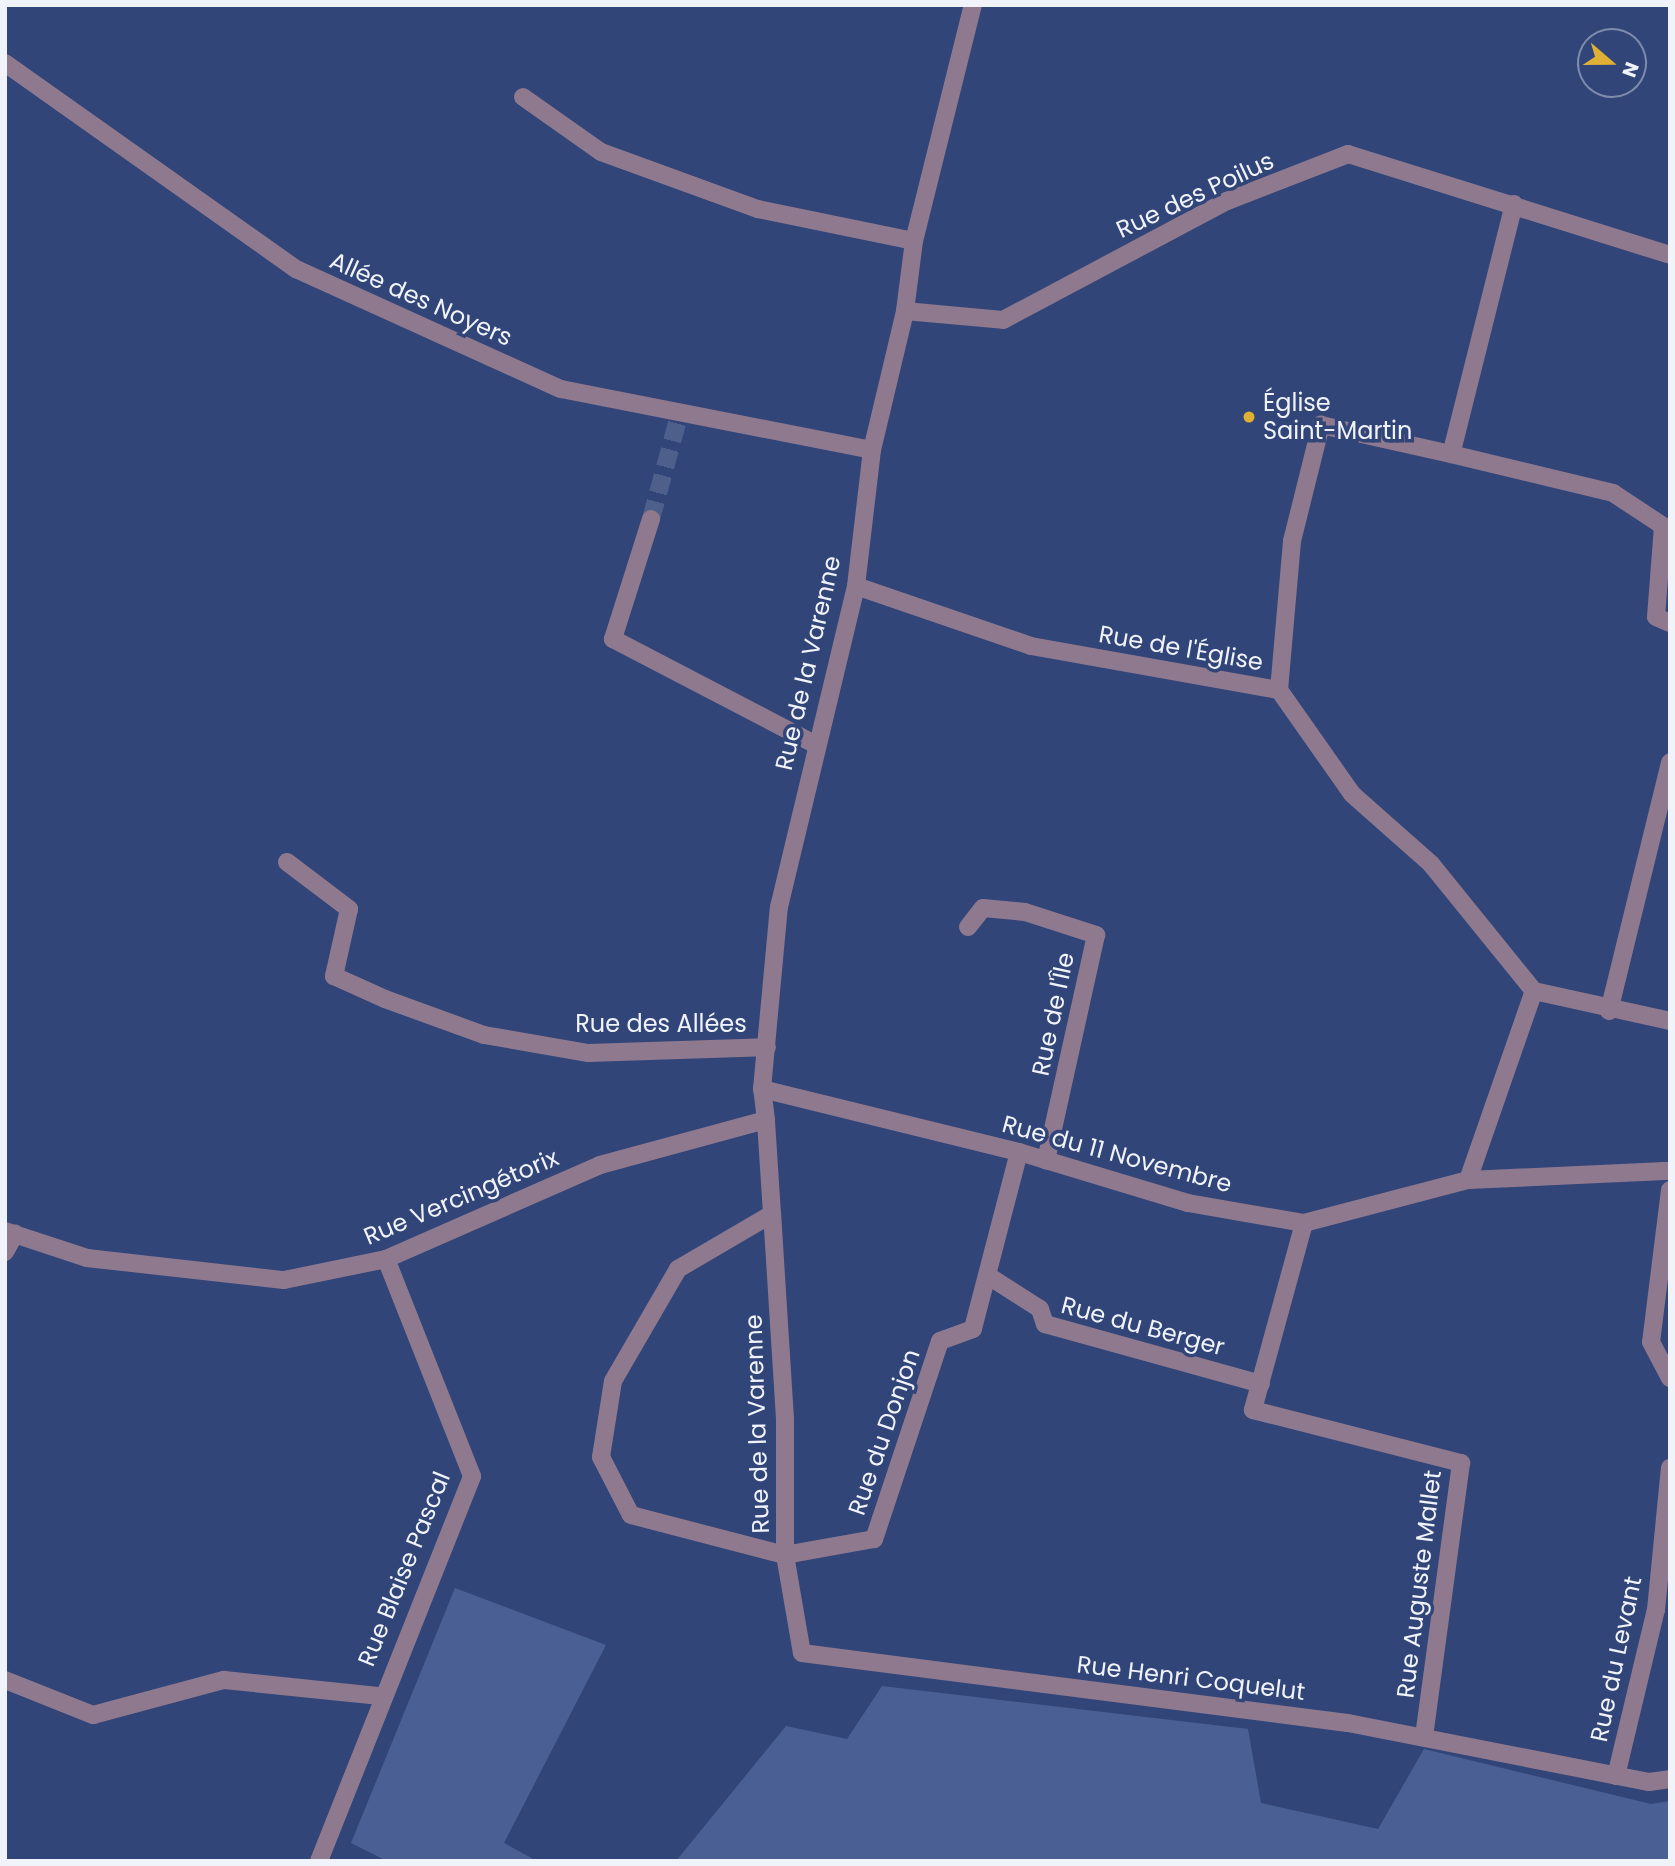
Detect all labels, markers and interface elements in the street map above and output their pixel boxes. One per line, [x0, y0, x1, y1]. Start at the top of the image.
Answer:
north arrow [1577, 28, 1647, 98]
text: N [1615, 58, 1645, 81]
street label: Rue des Poilus [1112, 146, 1278, 244]
street label: Allée des Noyers [325, 246, 517, 352]
place label: Église Saint-Martin [1263, 389, 1412, 445]
marker: Église Saint-Martin [1241, 409, 1257, 425]
street label: Rue de la Varenne [769, 553, 847, 773]
street label: Rue de l'Église [1097, 619, 1265, 677]
street label: Rue de l'Île [1026, 950, 1080, 1078]
street label: Rue des Allées [575, 1010, 747, 1038]
street label: Rue du 11 Novembre [999, 1110, 1235, 1198]
street label: Rue Vercingétorix [359, 1143, 563, 1251]
street label: Rue du Berger [1058, 1290, 1228, 1362]
street label: Rue de la Varenne [739, 1314, 775, 1534]
street label: Rue du Donjon [842, 1345, 926, 1519]
street label: Rue Blaise Pascal [352, 1468, 456, 1670]
street label: Rue Auguste Mallet [1391, 1468, 1447, 1700]
street label: Rue du Levant [1584, 1574, 1648, 1744]
street label: Rue Henri Coquelut [1075, 1650, 1307, 1706]

